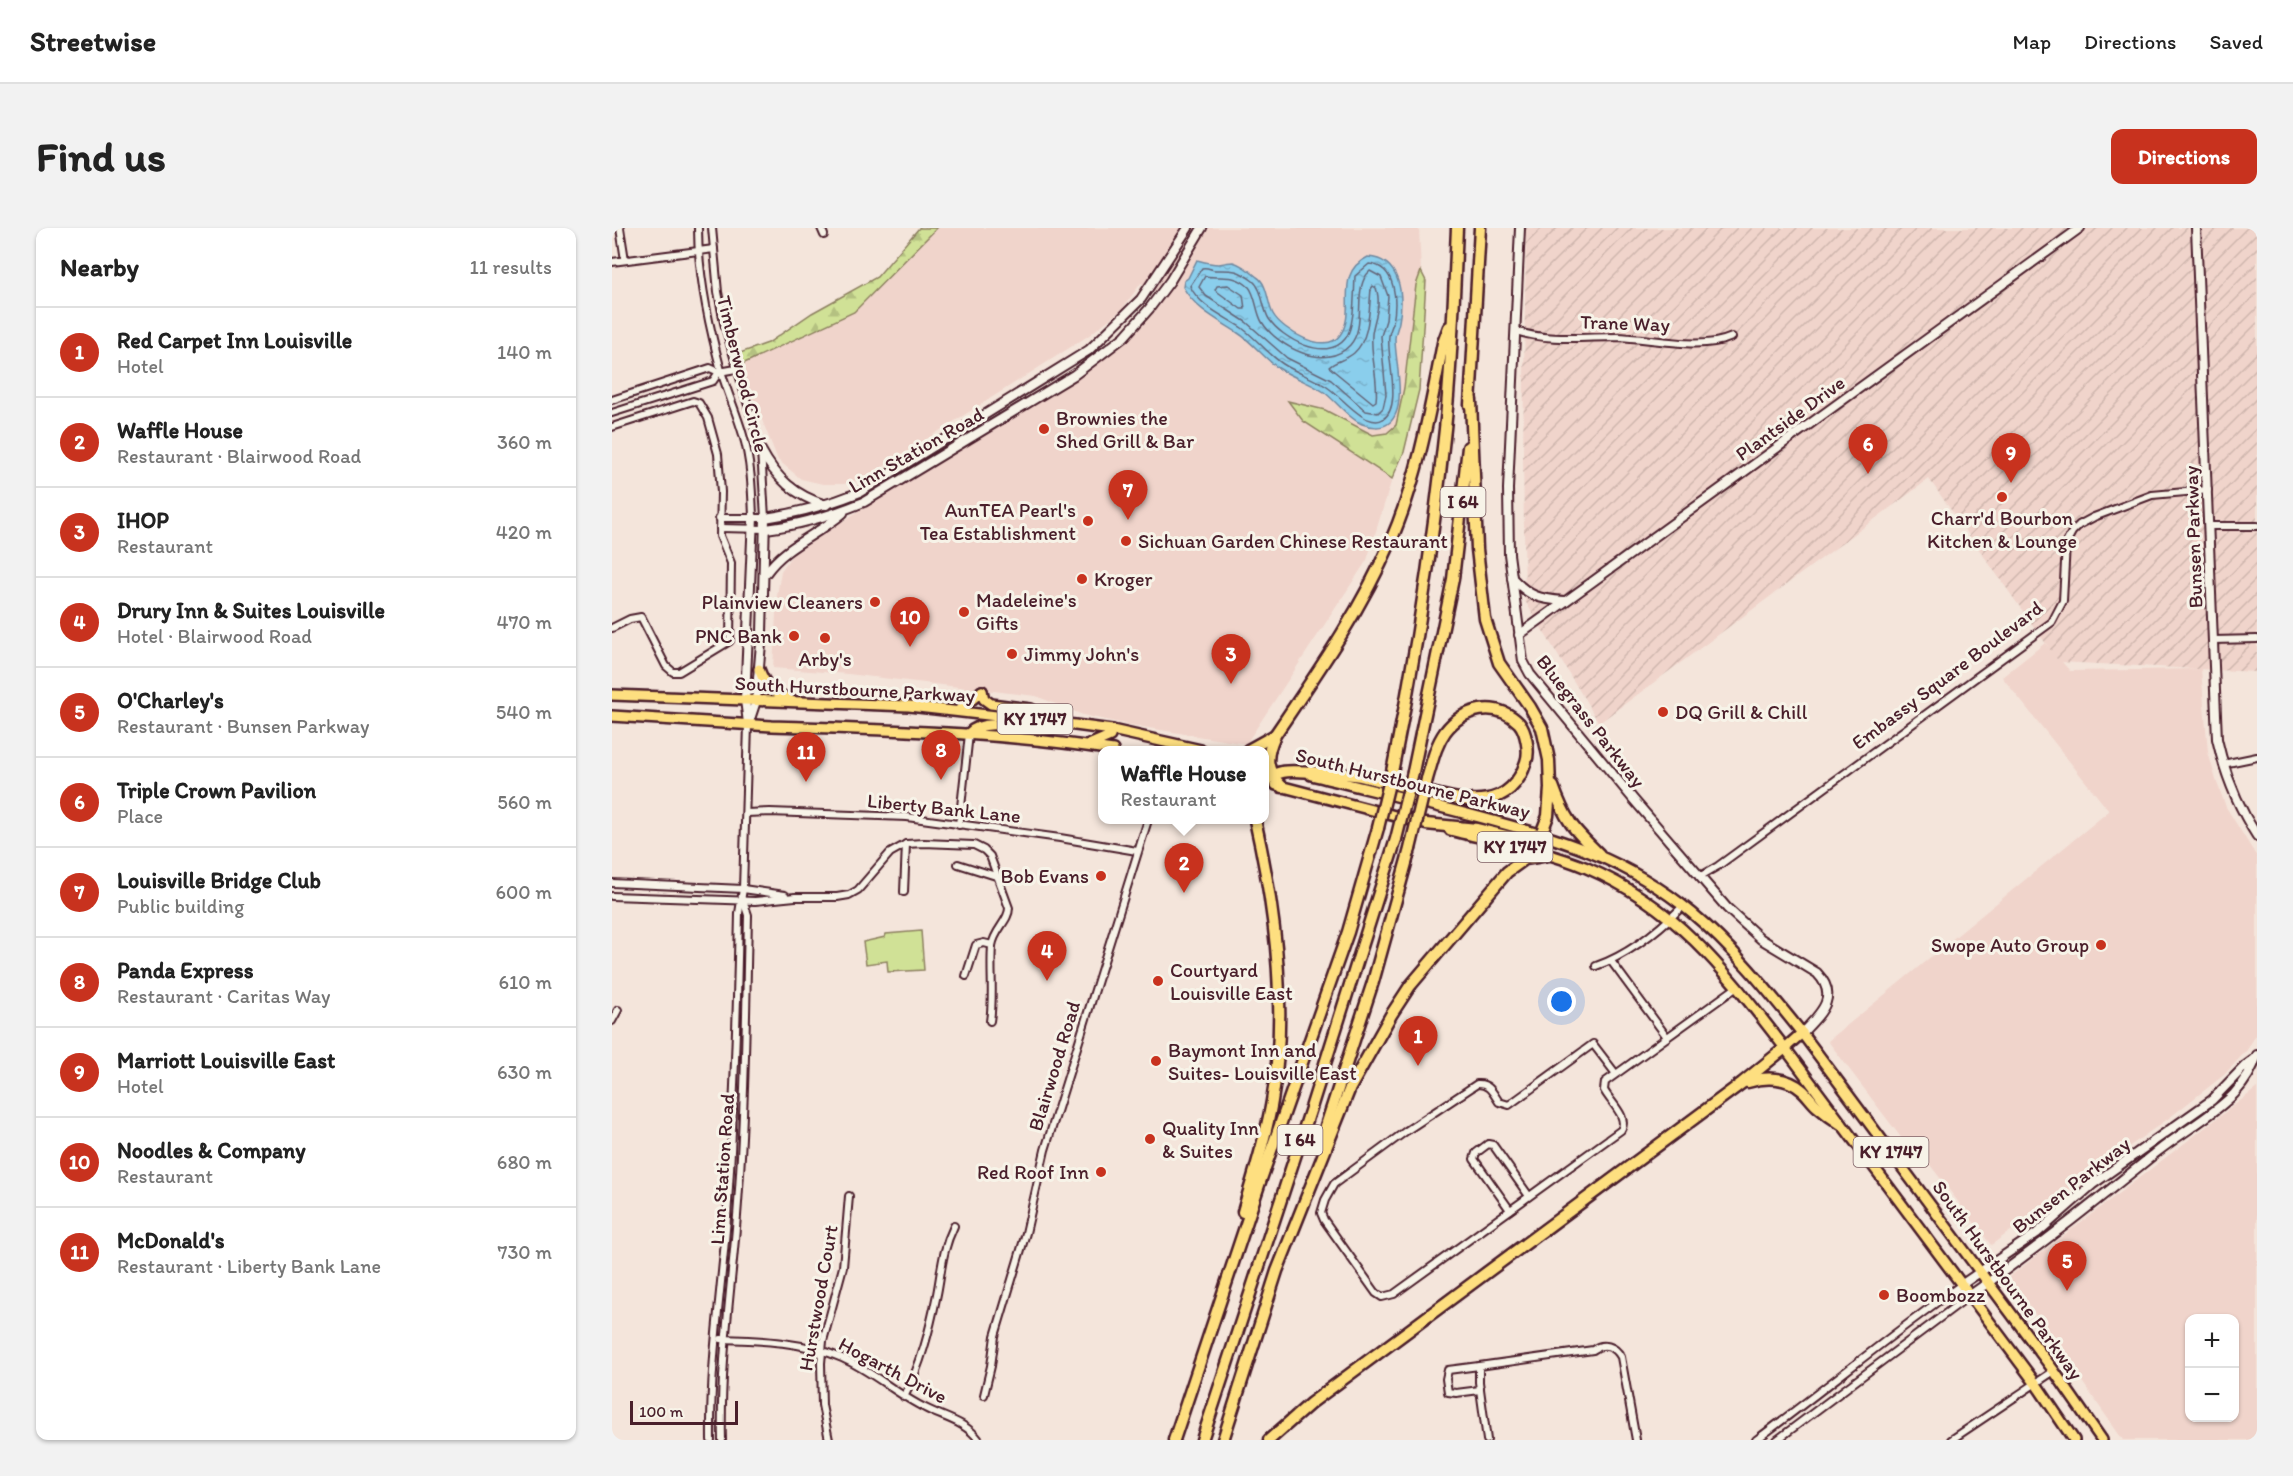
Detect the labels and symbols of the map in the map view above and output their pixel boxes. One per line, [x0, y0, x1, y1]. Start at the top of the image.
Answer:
street label: Timberwood Circle [712, 293, 774, 455]
street label: Trane Way [1580, 309, 1671, 337]
street label: Plantside Drive [1731, 370, 1849, 466]
street label: Linn Station Road [844, 402, 988, 498]
place label: Brownies the Shed Grill & Bar [1056, 406, 1194, 453]
marker: Brownies the Shed Grill & Bar [1037, 422, 1051, 436]
pin: 6 [1848, 424, 1888, 474]
pin: 9 [1992, 434, 2030, 483]
street label: Bunsen Parkway [2178, 465, 2207, 609]
pin: 7 [1108, 470, 1148, 520]
road number: I 64 [1440, 487, 1486, 517]
marker: Charr'd Bourbon Kitchen & Lounge [1995, 490, 2009, 504]
place label: AunTEA Pearl's Tea Establishment [920, 498, 1076, 545]
place label: Charr'd Bourbon Kitchen & Lounge [1927, 506, 2077, 553]
marker: AunTEA Pearl's Tea Establishment [1081, 514, 1095, 528]
place label: Sichuan Garden Chinese Restaurant [1138, 529, 1448, 553]
marker: Sichuan Garden Chinese Restaurant [1119, 534, 1133, 548]
place label: Kroger [1094, 567, 1152, 591]
marker: Kroger [1075, 572, 1089, 586]
place label: Madeleine's Gifts [976, 588, 1077, 635]
place label: Plainview Cleaners [702, 590, 863, 614]
marker: Plainview Cleaners [868, 595, 882, 609]
street label: Embassy Square Boulevard [1847, 595, 2047, 755]
pin: 10 [890, 598, 930, 647]
marker: Madeleine's Gifts [957, 605, 971, 619]
place label: PNC Bank [695, 624, 782, 648]
marker: PNC Bank [787, 629, 801, 643]
marker: Arby's [818, 631, 832, 645]
pin: 3 [1212, 634, 1250, 684]
place label: Jimmy John's [1024, 642, 1139, 666]
place label: Arby's [798, 647, 852, 671]
marker: Jimmy John's [1005, 647, 1019, 661]
street label: Bluegrass Parkway [1532, 650, 1651, 793]
street label: South Hurstbourne Parkway [734, 671, 976, 707]
place label: DQ Grill & Chill [1675, 700, 1808, 724]
road number: KY 1747 [998, 704, 1072, 734]
marker: DQ Grill & Chill [1656, 705, 1670, 719]
pin: 8 [922, 730, 960, 780]
pin: 11 [786, 732, 826, 782]
street label: South Hurstbourne Parkway [1293, 742, 1533, 824]
street label: Liberty Bank Lane [866, 788, 1022, 828]
road number: KY 1747 [1478, 832, 1552, 862]
pin: 2 [1164, 844, 1204, 893]
place label: Bob Evans [1001, 864, 1089, 888]
marker: Bob Evans [1094, 869, 1108, 883]
pin: 4 [1028, 932, 1066, 981]
place label: Swope Auto Group [1931, 933, 2089, 957]
marker: Swope Auto Group [2094, 938, 2108, 952]
place label: Courtyard Louisville East [1170, 958, 1293, 1005]
marker: Courtyard Louisville East [1151, 974, 1165, 988]
your location [1547, 987, 1576, 1016]
street label: Blairwood Road [1023, 998, 1085, 1134]
pin: 1 [1398, 1016, 1438, 1066]
place label: Baymont Inn and Suites- Louisville East [1168, 1038, 1357, 1085]
marker: Baymont Inn and Suites- Louisville East [1149, 1054, 1163, 1068]
street label: Linn Station Road [705, 1092, 739, 1246]
place label: Quality Inn & Suites [1162, 1116, 1259, 1163]
road number: I 64 [1278, 1125, 1322, 1155]
street label: Bunsen Parkway [2007, 1131, 2135, 1238]
marker: Quality Inn & Suites [1143, 1132, 1157, 1146]
road number: KY 1747 [1854, 1137, 1928, 1167]
place label: Red Roof Inn [977, 1160, 1089, 1184]
marker: Red Roof Inn [1094, 1165, 1108, 1179]
street label: South Hurstbourne Parkway [1928, 1176, 2089, 1385]
street label: Hurstwood Court [793, 1223, 843, 1373]
pin: 5 [2048, 1242, 2086, 1291]
place label: Boombozz [1896, 1283, 1986, 1307]
marker: Boombozz [1877, 1288, 1891, 1302]
street label: Hogarth Drive [835, 1331, 951, 1409]
scale bar [630, 1398, 738, 1426]

